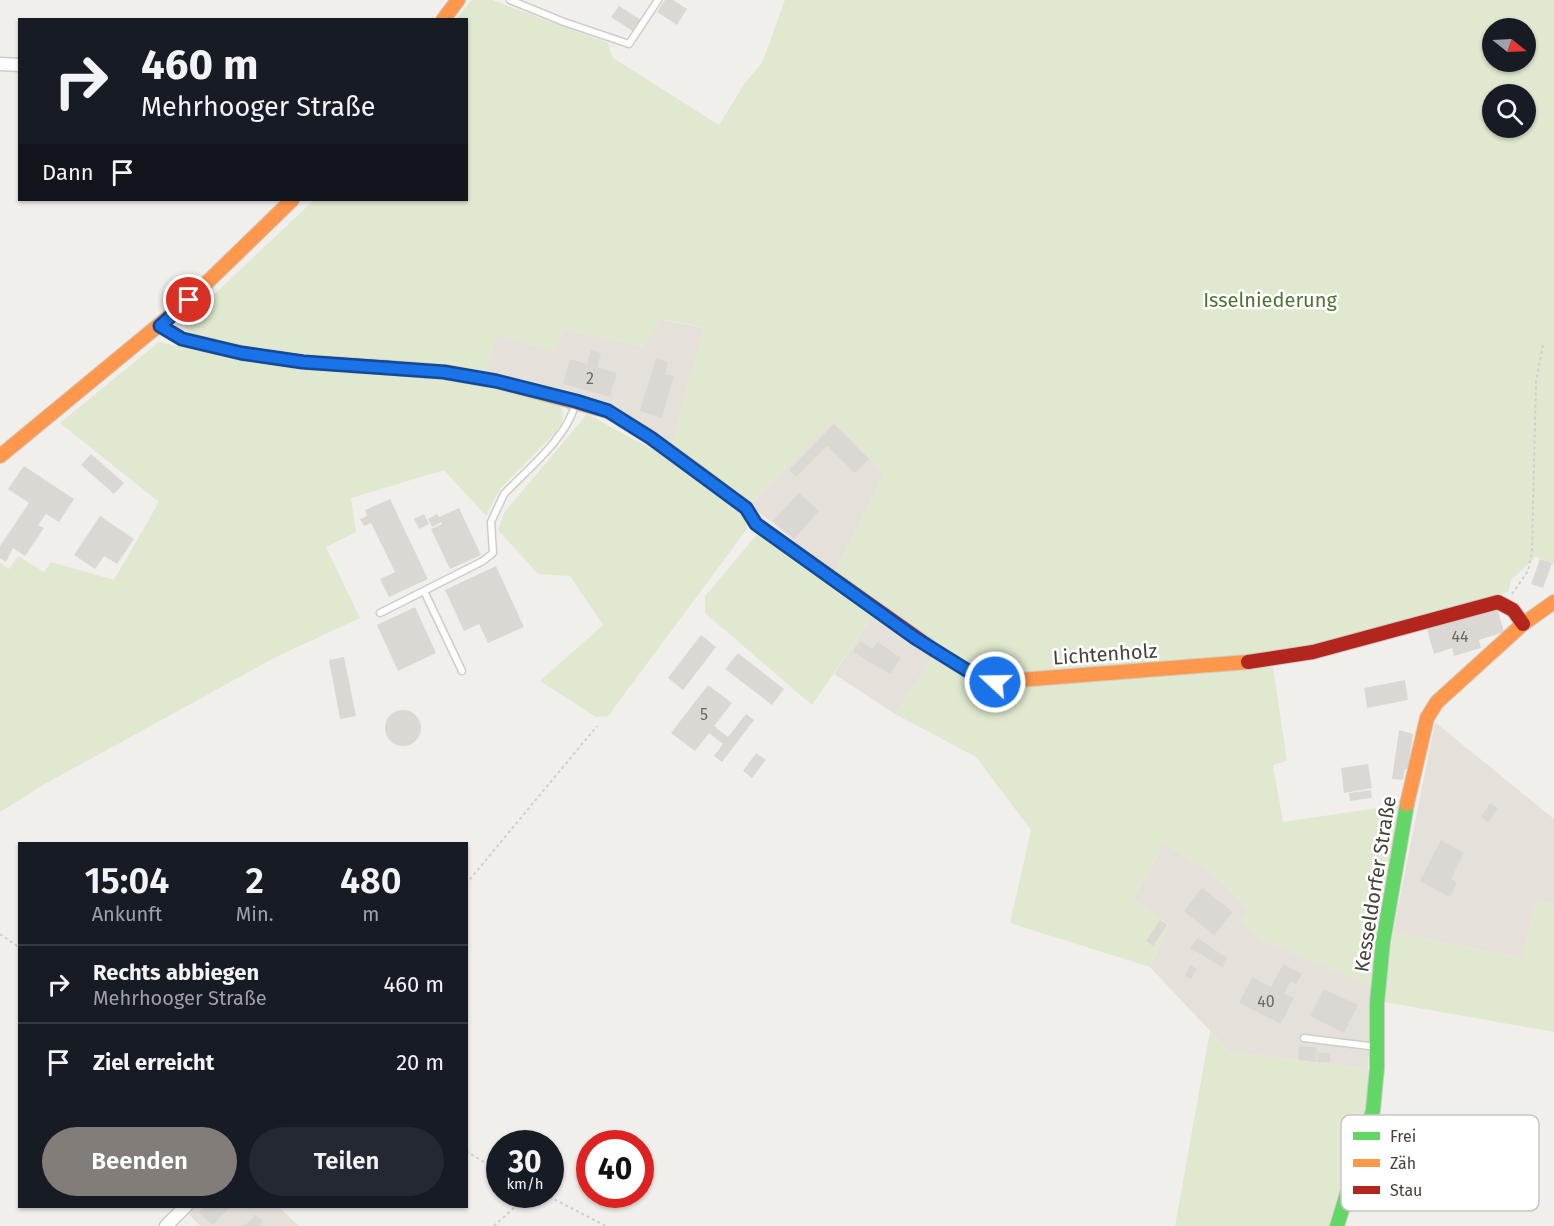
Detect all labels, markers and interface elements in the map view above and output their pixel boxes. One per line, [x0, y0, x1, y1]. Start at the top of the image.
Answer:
north arrow [1482, 18, 1536, 72]
map controls [1482, 18, 1536, 138]
text: 460 m [141, 40, 258, 90]
icon: right [42, 42, 120, 120]
button: search [1482, 84, 1536, 138]
text: Mehrhooger Straße [141, 91, 376, 123]
icon: arrive [106, 156, 139, 189]
text: Dann [42, 159, 94, 186]
pin [163, 274, 214, 325]
icon: arrive [172, 283, 205, 316]
park label: Isselniederung [1203, 288, 1337, 312]
house number: 2 [586, 369, 594, 388]
house number: 44 [1451, 627, 1469, 646]
street label: Lichtenholz [1052, 638, 1158, 670]
position arrow [963, 650, 1027, 714]
house number: 5 [700, 705, 708, 724]
street label: Kesseldorfer Straße [1349, 794, 1401, 974]
text: 15:04 [84, 859, 169, 903]
text: 2 [245, 859, 264, 903]
text: 480 [340, 859, 402, 903]
text: Ankunft [92, 902, 162, 926]
text: Min. [236, 902, 274, 926]
text: m [362, 902, 379, 926]
text: Rechts abbiegen [93, 959, 259, 986]
icon: right [42, 968, 75, 1001]
text: 460 m [384, 971, 444, 998]
text: Mehrhooger Straße [93, 986, 267, 1010]
house number: 40 [1257, 992, 1275, 1011]
icon: arrive [42, 1046, 75, 1079]
text: Ziel erreicht [93, 1049, 214, 1076]
text: 20 m [396, 1049, 444, 1076]
legend [1341, 1115, 1539, 1211]
button: Beenden [42, 1127, 237, 1196]
button: Teilen [249, 1127, 444, 1196]
text: Frei [1390, 1127, 1416, 1146]
speed limit sign: 40 [576, 1130, 654, 1208]
text: 30 [508, 1144, 542, 1180]
text: Zäh [1390, 1154, 1416, 1173]
text: km/h [506, 1175, 544, 1193]
text: Stau [1390, 1181, 1422, 1200]

